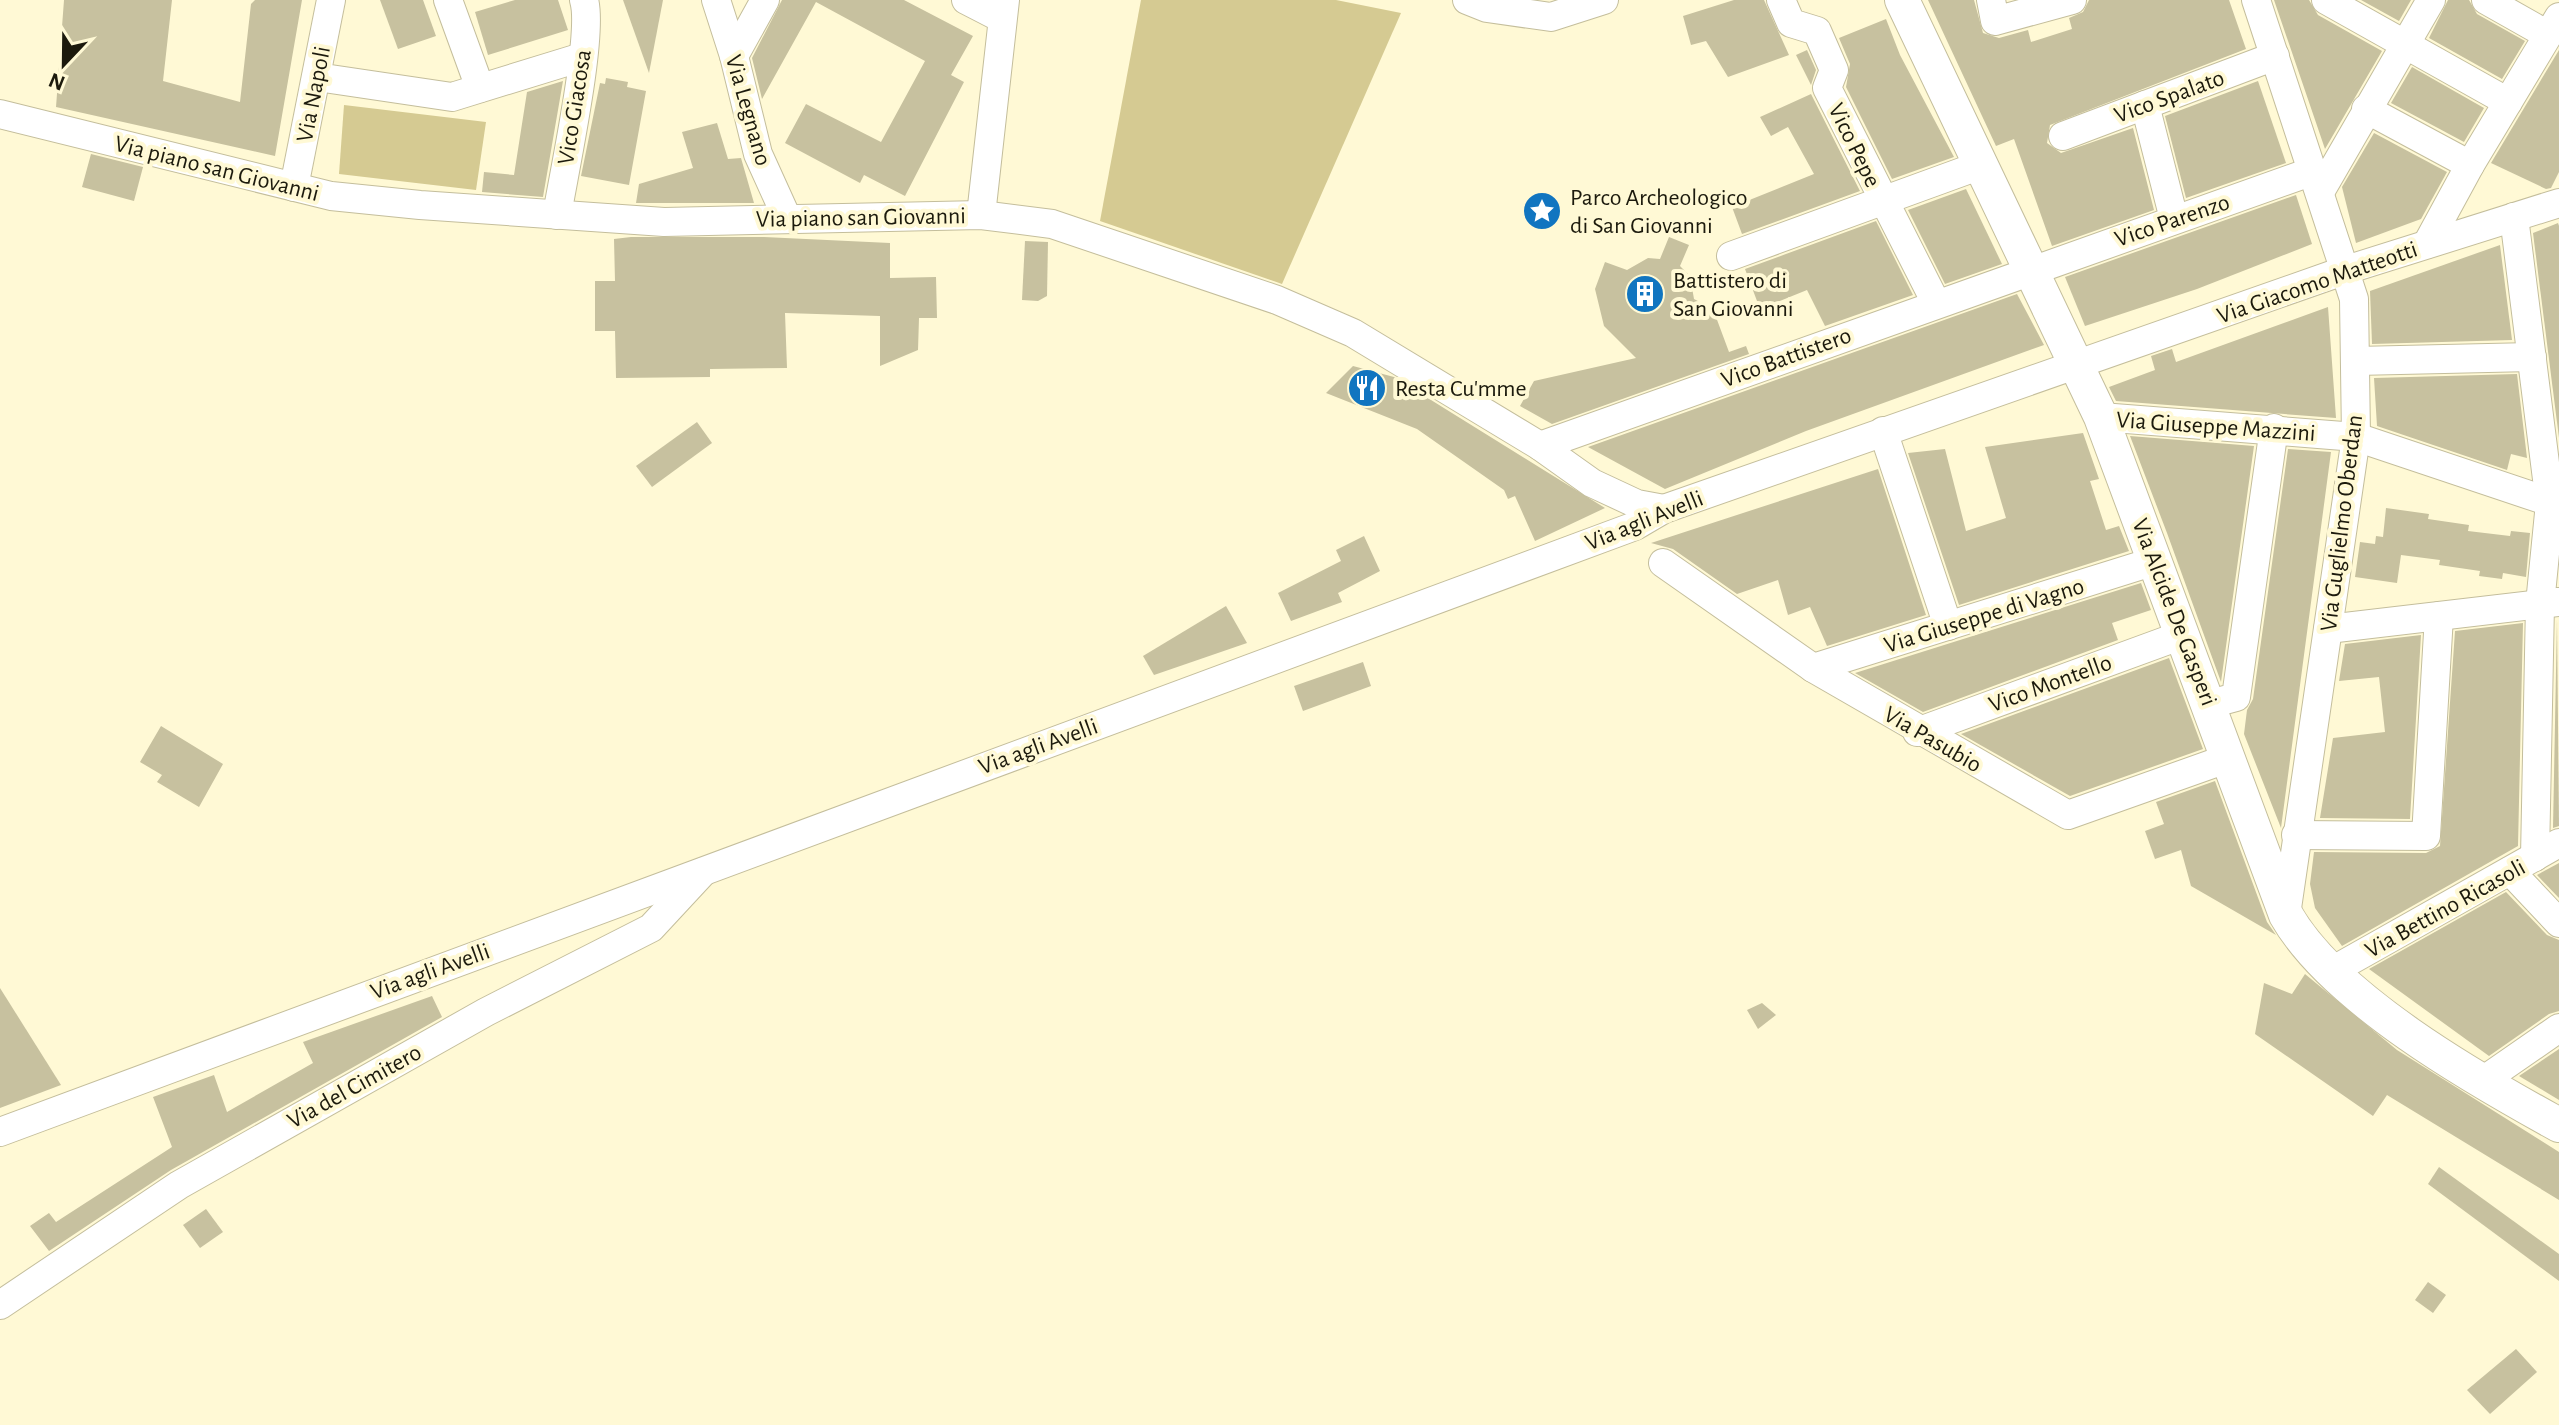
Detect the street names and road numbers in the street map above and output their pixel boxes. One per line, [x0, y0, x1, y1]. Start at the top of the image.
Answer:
street label: Via Napoli [293, 44, 335, 144]
street label: Vico Giacosa [554, 48, 596, 167]
street label: Via Legnano [721, 52, 775, 168]
street label: Vico Spalato [2111, 66, 2228, 128]
street label: Vico Pepe [1824, 100, 1885, 191]
street label: Via piano san Giovanni [112, 132, 322, 206]
street label: Vico Parenzo [2112, 190, 2233, 252]
street label: Via piano san Giovanni [756, 204, 966, 232]
street label: Via Giacomo Matteotti [2214, 237, 2421, 328]
street label: Vico Battistero [1718, 323, 1854, 393]
street label: Via Giuseppe Mazzini [2115, 408, 2316, 446]
street label: Via Guglielmo Oberdan [2317, 413, 2367, 633]
street label: Via agli Avelli [1582, 486, 1707, 555]
street label: Via Alcide De Gasperi [2127, 516, 2221, 709]
street label: Via Giuseppe di Vagno [1882, 574, 2087, 658]
street label: Vico Montello [1986, 651, 2115, 717]
street label: Via Pasubio [1880, 702, 1985, 777]
street label: Via agli Avelli [976, 714, 1101, 780]
street label: Via Bettino Ricasoli [2361, 855, 2530, 963]
street label: Via agli Avelli [368, 939, 493, 1005]
street label: Via del Cimitero [284, 1040, 425, 1133]

